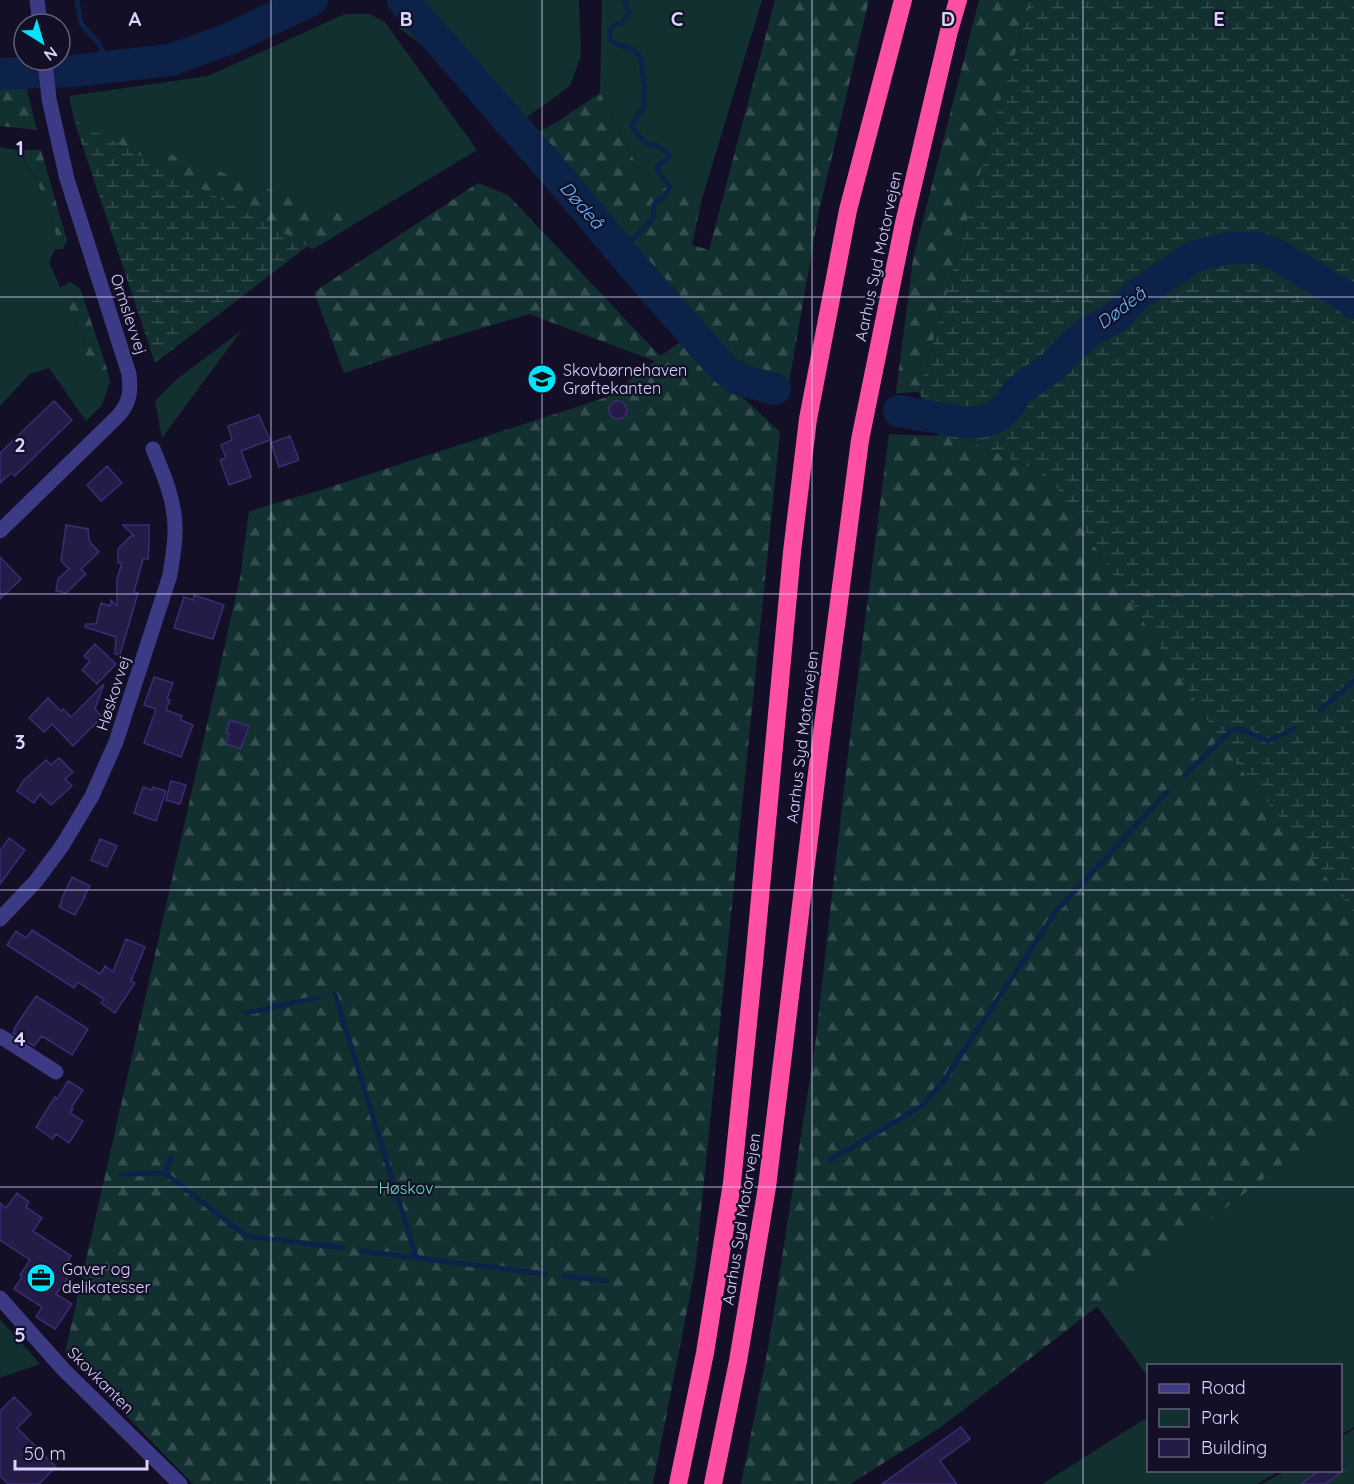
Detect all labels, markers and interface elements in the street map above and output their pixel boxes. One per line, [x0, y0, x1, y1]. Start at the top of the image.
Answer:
text: A [129, 6, 142, 31]
text: B [399, 6, 413, 31]
text: C [671, 6, 684, 31]
text: D [941, 6, 955, 31]
text: E [1213, 6, 1225, 31]
north arrow [12, 12, 72, 72]
text: N [40, 42, 62, 66]
text: 1 [16, 135, 24, 160]
street label: Aarhus Syd Motorvejen [850, 169, 906, 343]
water label: Dødeå [555, 176, 610, 234]
street label: Ormslevvej [107, 271, 151, 357]
water label: Dødeå [1092, 281, 1151, 334]
place label: Skovbørnehaven Grøftekanten [563, 360, 687, 398]
school or university icon: Skovbørnehaven Grøftekanten [526, 363, 558, 395]
text: 2 [14, 432, 26, 457]
street label: Aarhus Syd Motorvejen [781, 650, 823, 824]
street label: Høskovvej [92, 653, 134, 733]
text: 3 [15, 729, 25, 754]
text: 4 [14, 1026, 26, 1051]
street label: Aarhus Syd Motorvejen [718, 1132, 764, 1306]
park label: Høskov [379, 1178, 433, 1198]
place label: Gaver og delikatesser [62, 1259, 151, 1297]
office icon: Gaver og delikatesser [25, 1262, 57, 1294]
text: 5 [14, 1322, 26, 1347]
street label: Skovkanten [63, 1342, 139, 1418]
legend [1147, 1364, 1342, 1472]
text: Road [1201, 1376, 1246, 1399]
text: Park [1201, 1406, 1239, 1429]
scale bar [15, 1433, 147, 1471]
text: Building [1201, 1436, 1267, 1459]
text: 50 m [24, 1442, 66, 1465]

